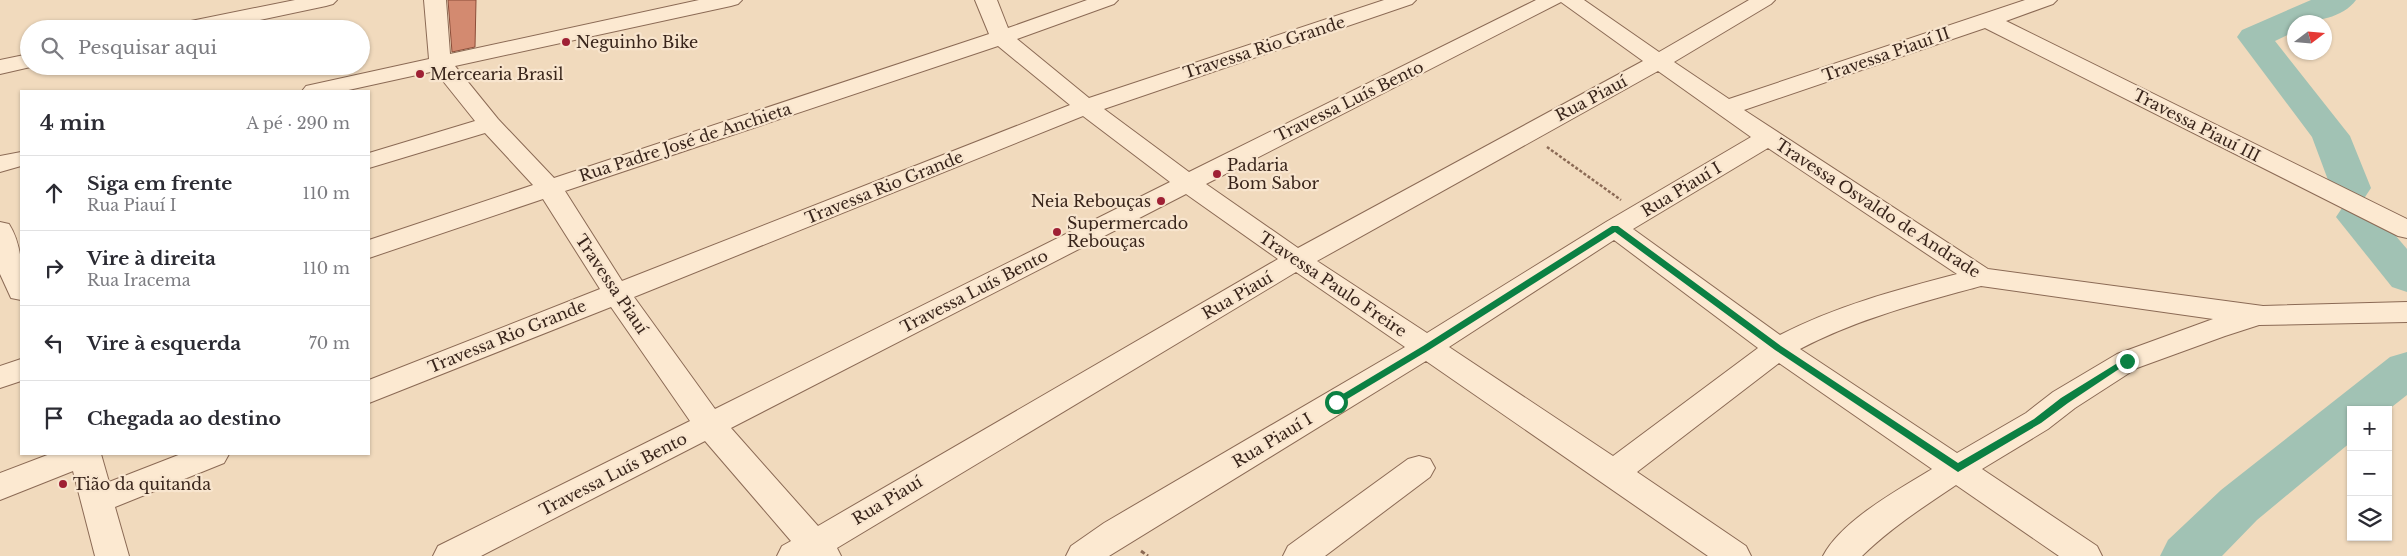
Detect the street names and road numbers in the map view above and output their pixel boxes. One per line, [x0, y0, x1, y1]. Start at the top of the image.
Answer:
street label: Travessa Rio Grande [1181, 11, 1347, 83]
street label: Travessa Piauí II [1820, 23, 1952, 85]
street label: Travessa Luís Bento [1271, 56, 1427, 146]
street label: Rua Piauí [1552, 71, 1631, 125]
street label: Travessa Piauí III [2130, 84, 2264, 166]
street label: Rua Padre José de Anchieta [576, 98, 794, 186]
street label: Travessa Osvaldo de Andrade [1772, 134, 1984, 282]
street label: Travessa Rio Grande [802, 146, 966, 228]
street label: Rua Piauí I [1638, 157, 1724, 221]
street label: Travessa Paulo Freire [1255, 227, 1411, 341]
street label: Travessa Piauí [571, 230, 653, 338]
street label: Travessa Luís Bento [897, 245, 1051, 337]
street label: Rua Piauí [1198, 267, 1276, 323]
street label: Travessa Rio Grande [425, 295, 589, 377]
street label: Rua Piauí I [1229, 408, 1315, 472]
street label: Travessa Luís Bento [536, 428, 690, 520]
street label: Rua Piauí [848, 471, 926, 529]

